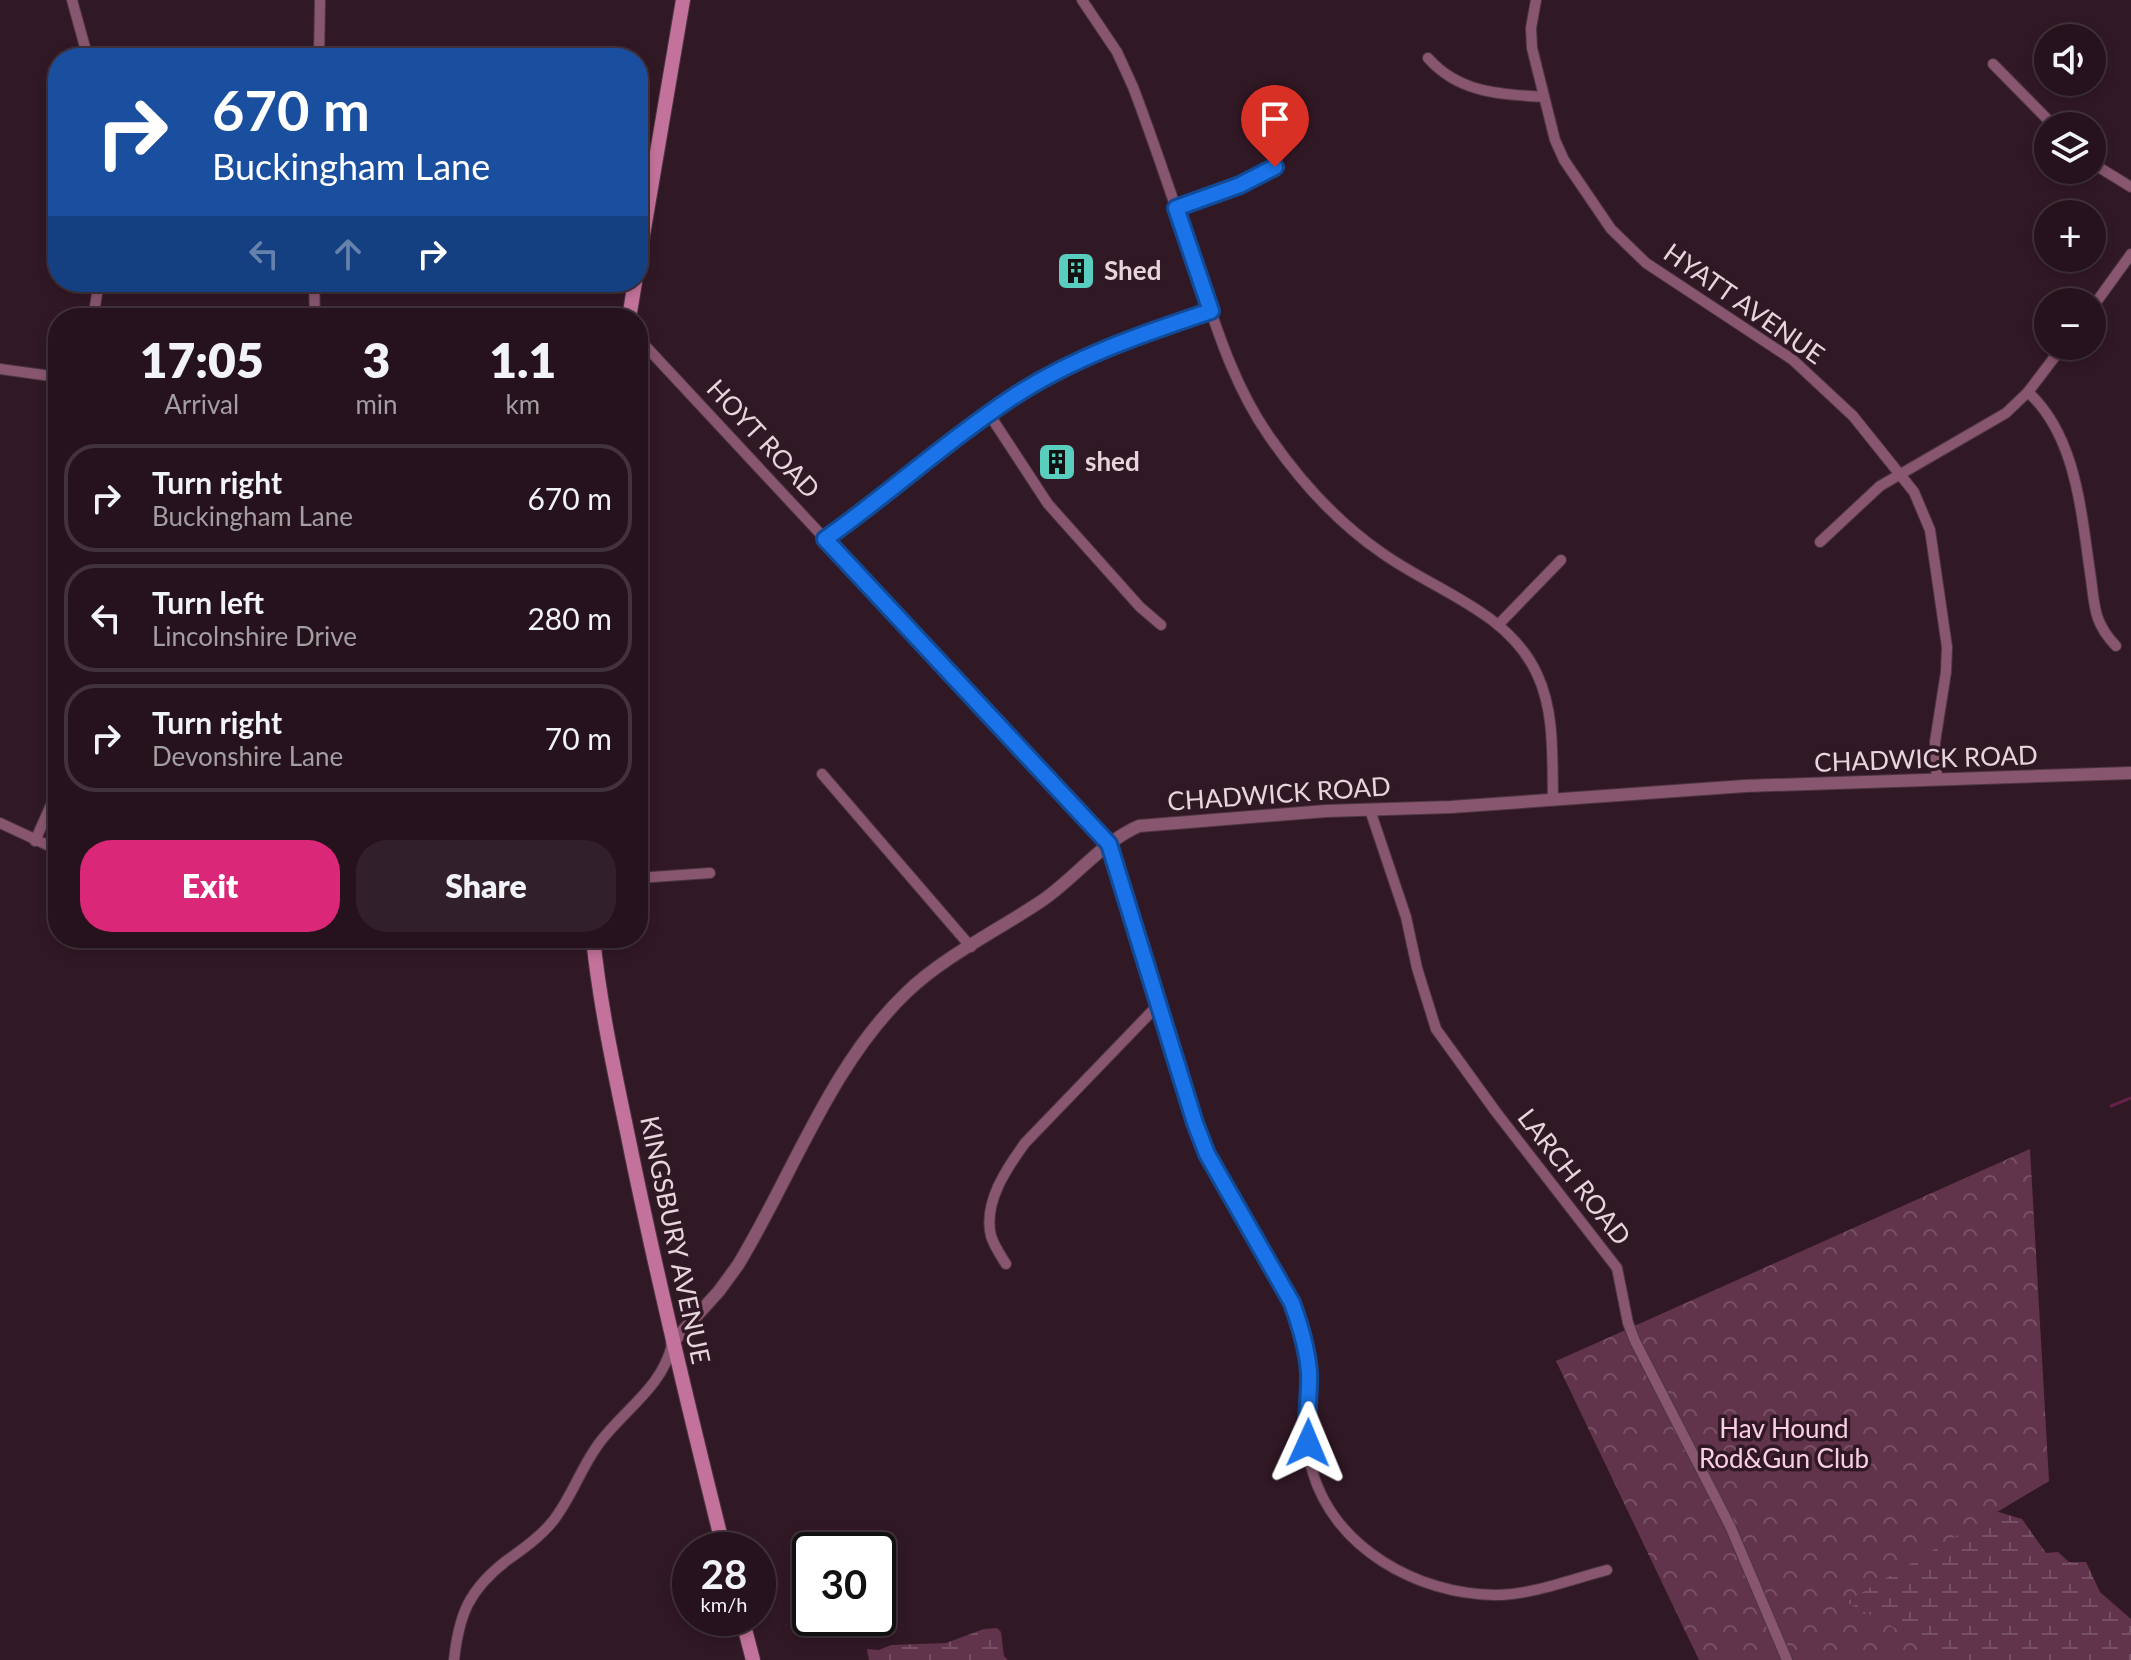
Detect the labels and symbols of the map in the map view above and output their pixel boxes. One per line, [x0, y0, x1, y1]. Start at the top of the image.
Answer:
pin [1241, 85, 1309, 167]
street label: HYATT AVENUE [1658, 236, 1831, 370]
building icon: Shed [1055, 250, 1097, 292]
place label: Shed [1104, 254, 1161, 286]
street label: HOYT ROAD [701, 372, 827, 504]
building icon: shed [1036, 441, 1078, 483]
place label: shed [1085, 445, 1140, 477]
street label: CHADWICK ROAD [1814, 738, 2038, 778]
street label: CHADWICK ROAD [1166, 769, 1392, 817]
street label: LARCH ROAD [1511, 1102, 1638, 1251]
street label: KINGSBURY AVENUE [634, 1113, 718, 1367]
position arrow [1266, 1401, 1350, 1485]
park label: Hav Hound Rod&Gun Club [1699, 1412, 1869, 1474]
speed limit sign: 30 [792, 1532, 896, 1636]

